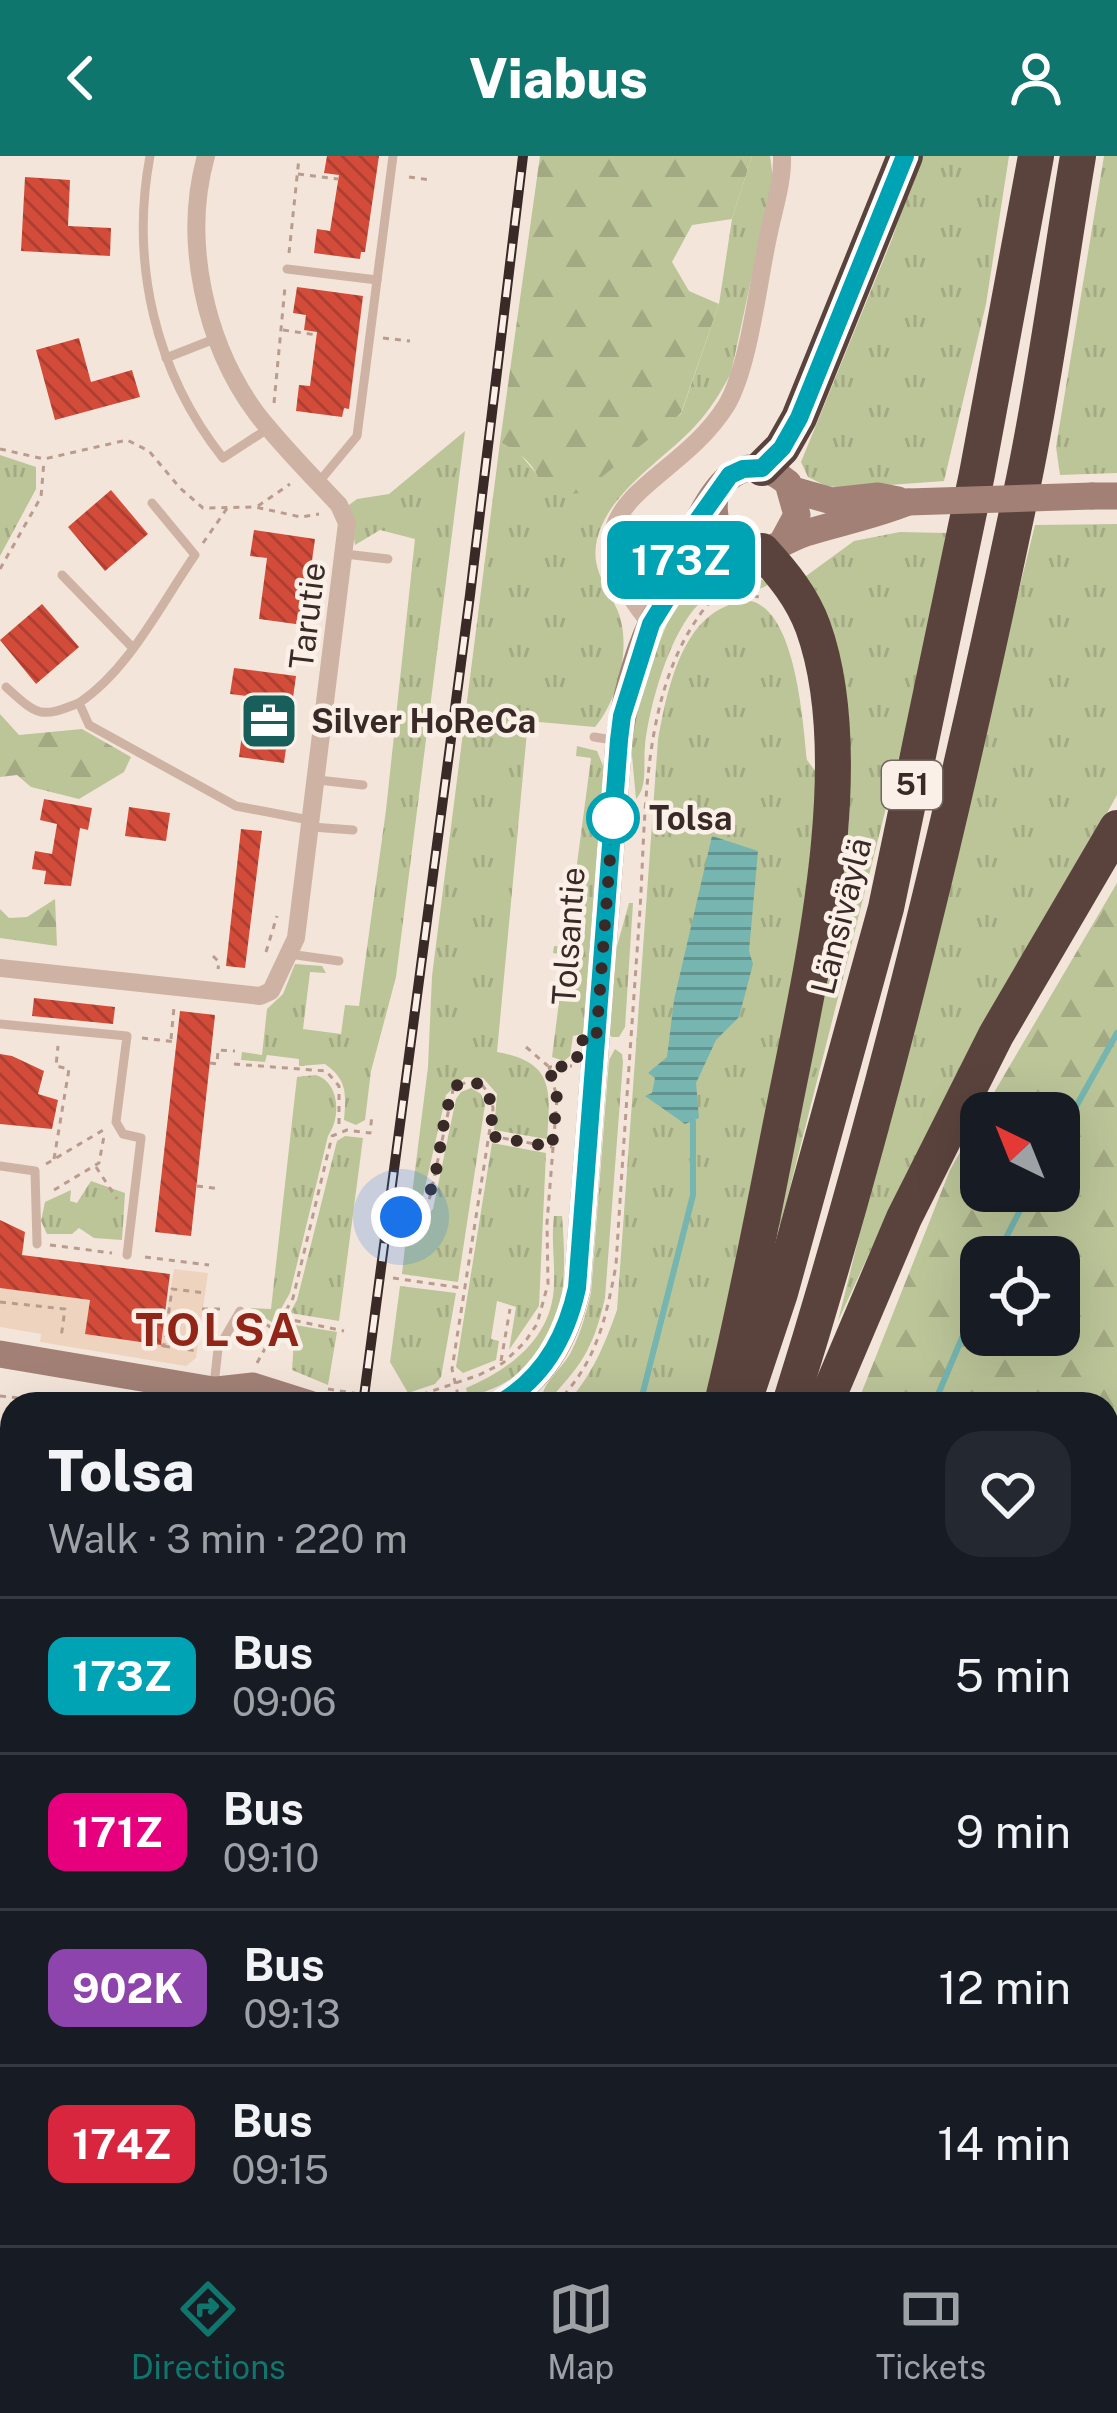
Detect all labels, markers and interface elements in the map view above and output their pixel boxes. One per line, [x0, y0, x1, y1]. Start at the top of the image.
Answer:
icon: back [48, 45, 114, 111]
icon: person [1003, 45, 1069, 111]
text: Viabus [469, 47, 648, 110]
line badge: 173Z [597, 521, 765, 599]
text: 173Z [631, 535, 731, 584]
street label: Tarutie [282, 560, 332, 672]
office icon: Silver HoReCa [238, 690, 300, 752]
place label: Silver HoReCa [311, 702, 536, 740]
road number: 51 [882, 761, 942, 809]
marker: Tolsa [588, 793, 638, 843]
place label: Tolsa [649, 799, 733, 837]
street label: Länsiväylä [803, 834, 879, 998]
street label: Tolsantie [544, 866, 592, 1006]
north arrow [960, 1092, 1080, 1212]
map controls [960, 1092, 1080, 1356]
your location [371, 1187, 431, 1247]
button: locate [960, 1236, 1080, 1356]
district label: TOLSA [135, 1303, 303, 1356]
button: heart [945, 1431, 1071, 1557]
text: Tolsa [48, 1437, 195, 1504]
text: Walk · 3 min · 220 m [48, 1516, 408, 1562]
text: Bus [232, 1626, 313, 1679]
text: 5 min [955, 1649, 1071, 1702]
text: 173Z [72, 1651, 172, 1700]
text: 09:06 [232, 1679, 337, 1725]
text: Bus [223, 1782, 304, 1835]
text: 9 min [956, 1805, 1071, 1858]
text: 171Z [72, 1807, 163, 1856]
text: 09:10 [223, 1835, 319, 1881]
text: Bus [243, 1938, 325, 1991]
text: 12 min [939, 1961, 1071, 2014]
text: 902K [72, 1963, 183, 2012]
text: 09:13 [243, 1991, 341, 2037]
text: Bus [231, 2094, 313, 2147]
text: 14 min [937, 2117, 1071, 2170]
text: 174Z [72, 2119, 171, 2168]
text: 09:15 [231, 2147, 329, 2193]
tab: Directions [131, 2276, 286, 2386]
tab: Map [547, 2276, 614, 2386]
tab: Tickets [876, 2276, 986, 2386]

